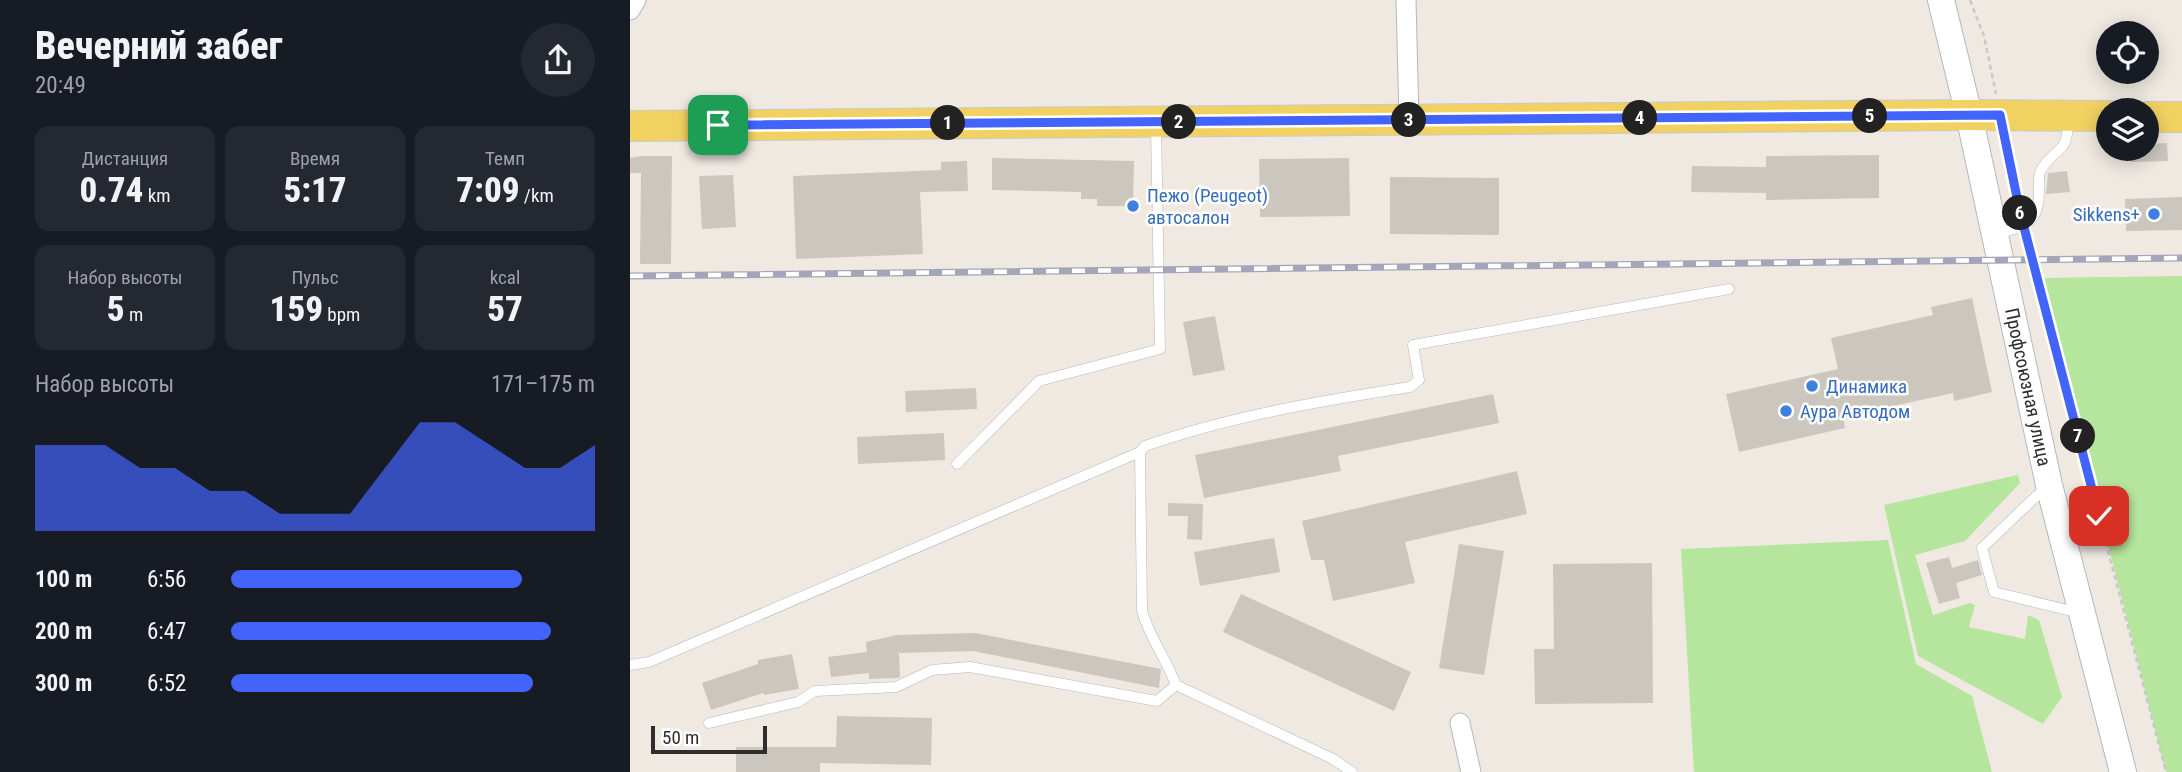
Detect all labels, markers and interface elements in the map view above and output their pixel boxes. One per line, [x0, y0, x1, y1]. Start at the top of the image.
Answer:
map controls [2096, 21, 2159, 161]
button: locate [2096, 21, 2159, 84]
button: share [521, 23, 595, 97]
text: Вечерний забег [35, 24, 283, 68]
text: 20:49 [35, 72, 86, 99]
pin [688, 95, 748, 155]
button: layers [2096, 98, 2159, 161]
pin: 5 [1852, 99, 1888, 134]
pin: 4 [1622, 100, 1658, 136]
pin: 3 [1392, 102, 1426, 138]
pin: 2 [1162, 104, 1196, 140]
text: 5 [1865, 104, 1874, 127]
icon: arrive [699, 106, 737, 144]
pin: 1 [930, 106, 966, 140]
text: 4 [1635, 106, 1644, 129]
text: 3 [1404, 108, 1413, 131]
text: 2 [1174, 110, 1183, 133]
text: 1 [943, 111, 952, 134]
text: Дистанция [82, 147, 168, 170]
text: Время [290, 147, 340, 170]
text: Темп [485, 147, 525, 170]
text: 0.74 [80, 170, 143, 211]
text: 5:17 [283, 170, 347, 211]
text: 7:09 [456, 170, 519, 211]
text: km [143, 184, 171, 207]
text: /km [519, 184, 554, 207]
place label: Пежо (Peugeot) автосалон [1147, 184, 1268, 229]
pin: 6 [2002, 196, 2038, 230]
marker: Пежо (Peugeot) автосалон [1125, 198, 1141, 214]
text: 6 [2015, 201, 2024, 224]
place label: Sikkens+ [2073, 203, 2140, 226]
marker: Sikkens+ [2146, 206, 2162, 222]
text: Набор высоты [68, 266, 182, 289]
text: Пульс [292, 266, 338, 289]
text: kcal [490, 266, 520, 289]
text: 5 [107, 289, 125, 330]
text: 159 [270, 289, 323, 330]
text: 57 [487, 289, 523, 330]
text: m [125, 303, 143, 326]
text: bpm [323, 303, 360, 326]
street label: Профсоюзная улица [2000, 306, 2056, 468]
text: Набор высоты [35, 371, 174, 398]
text: 171–175 m [491, 371, 595, 398]
place label: Динамика [1826, 375, 1907, 398]
marker: Динамика [1804, 378, 1820, 394]
place label: Аура Автодом [1800, 400, 1910, 423]
marker: Аура Автодом [1778, 403, 1794, 419]
pin: 7 [2060, 418, 2096, 453]
text: 7 [2073, 424, 2082, 447]
pin [2069, 486, 2129, 546]
icon: check [2080, 497, 2118, 535]
text: 100 m [35, 566, 92, 593]
text: 6:56 [147, 566, 186, 593]
text: 200 m [35, 618, 92, 645]
text: 6:47 [147, 618, 186, 645]
text: 300 m [35, 670, 92, 697]
text: 6:52 [147, 670, 186, 697]
scale bar [651, 723, 766, 755]
text: 50 m [662, 726, 699, 749]

